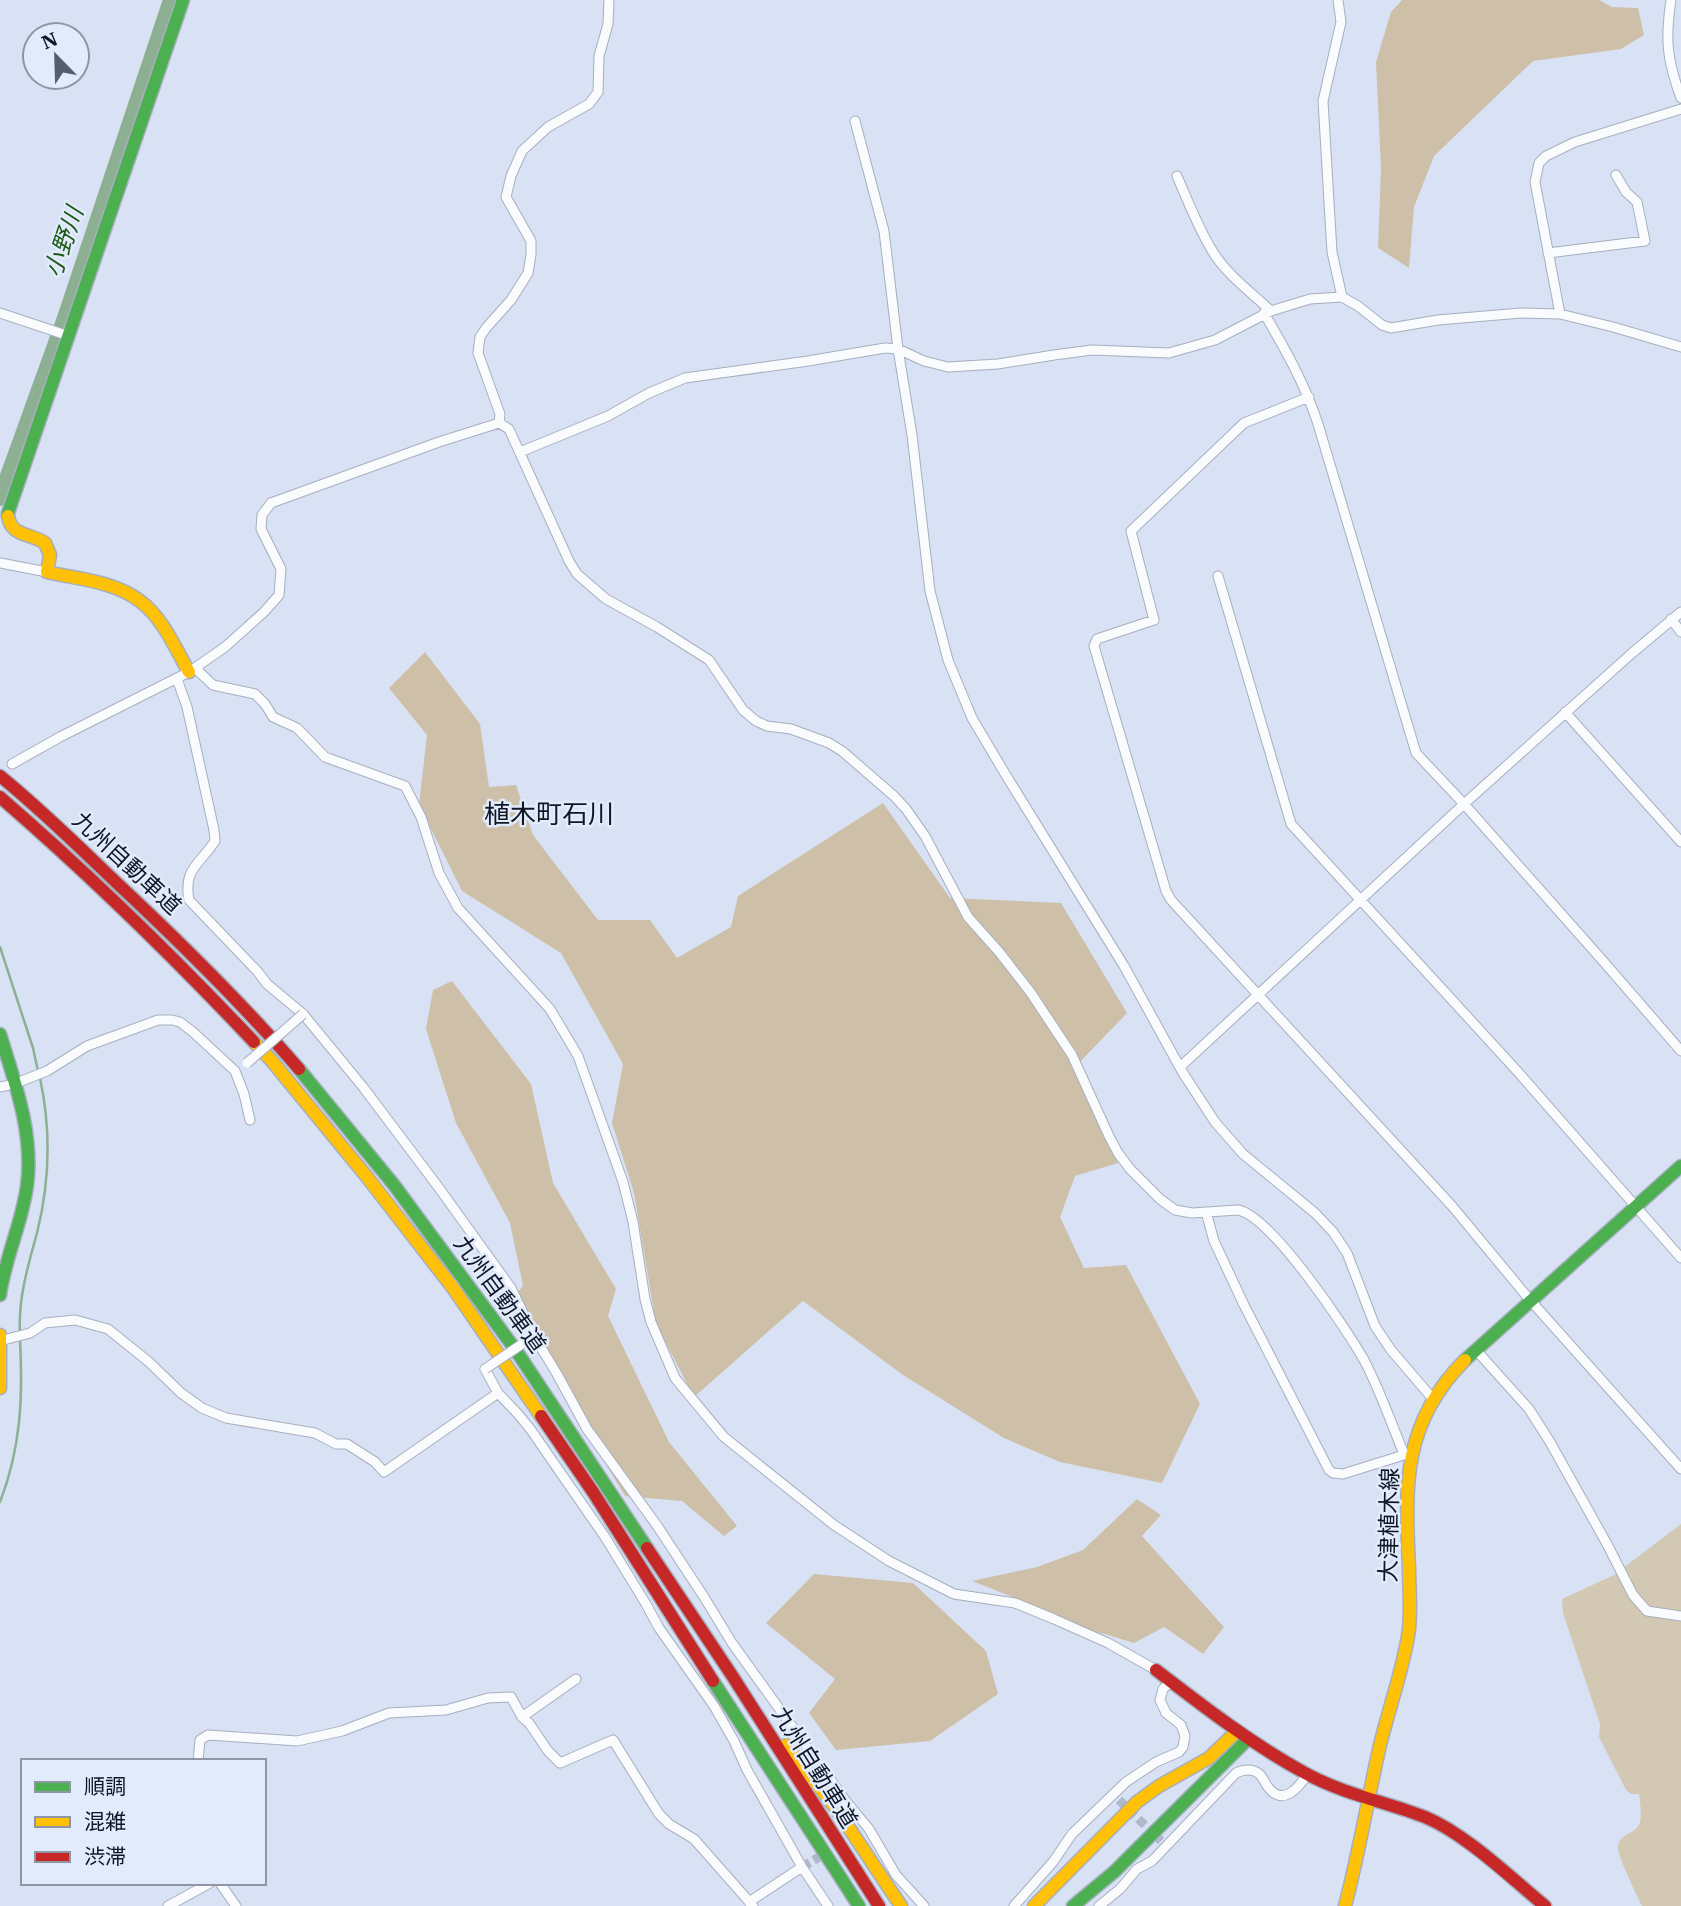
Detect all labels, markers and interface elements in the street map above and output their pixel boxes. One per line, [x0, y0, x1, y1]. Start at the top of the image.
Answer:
north arrow [21, 21, 91, 91]
text: N [38, 26, 61, 54]
water label: 小野川 [36, 200, 91, 281]
district label: 植木町石川 [484, 796, 614, 830]
street label: 九州自動車道 [67, 804, 188, 920]
street label: 九州自動車道 [448, 1229, 554, 1358]
street label: 大津植木線 [1372, 1467, 1404, 1583]
street label: 九州自動車道 [767, 1700, 865, 1833]
legend [21, 1759, 266, 1885]
text: 順調 [84, 1772, 126, 1800]
text: 混雑 [84, 1807, 126, 1835]
text: 渋滞 [84, 1842, 126, 1870]

